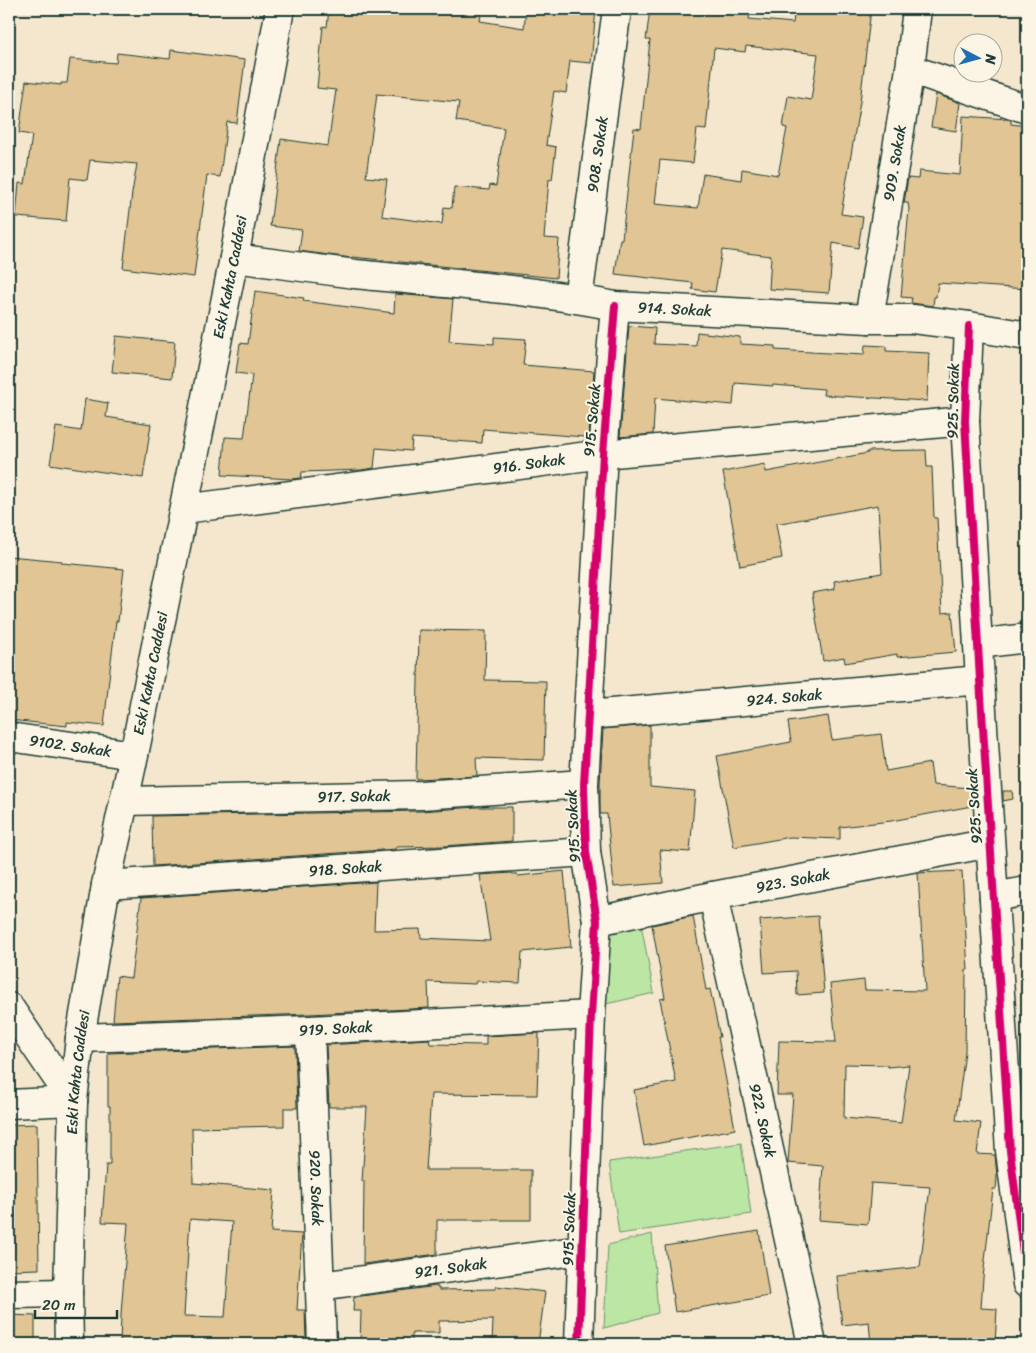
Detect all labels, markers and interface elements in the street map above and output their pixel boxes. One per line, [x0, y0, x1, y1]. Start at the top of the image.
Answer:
north arrow [954, 32, 1004, 82]
text: N [977, 52, 1003, 66]
street label: 908. Sokak [579, 115, 615, 194]
street label: 909. Sokak [876, 123, 914, 203]
street label: Eski Kahta Caddesi [205, 212, 255, 341]
street label: 914. Sokak [637, 294, 712, 324]
street label: 925. Sokak [939, 363, 967, 439]
street label: 915. Sokak [576, 382, 608, 458]
street label: 916. Sokak [491, 446, 567, 481]
street label: Eski Kahta Caddesi [125, 608, 176, 737]
street label: 924. Sokak [745, 681, 823, 714]
street label: 9102. Sokak [28, 727, 113, 765]
street label: 925. Sokak [958, 767, 990, 845]
street label: 917. Sokak [317, 783, 391, 810]
street label: 915. Sokak [558, 788, 588, 864]
street label: 918. Sokak [308, 853, 383, 884]
street label: 923. Sokak [754, 861, 832, 901]
street label: Eski Kahta Caddesi [59, 1007, 98, 1135]
street label: 919. Sokak [299, 1014, 373, 1043]
street label: 922. Sokak [742, 1081, 783, 1160]
street label: 920. Sokak [302, 1149, 330, 1227]
street label: 915. Sokak [555, 1192, 583, 1266]
street label: 921. Sokak [413, 1250, 489, 1286]
scale bar [35, 1288, 118, 1320]
text: 20 m [42, 1292, 76, 1318]

